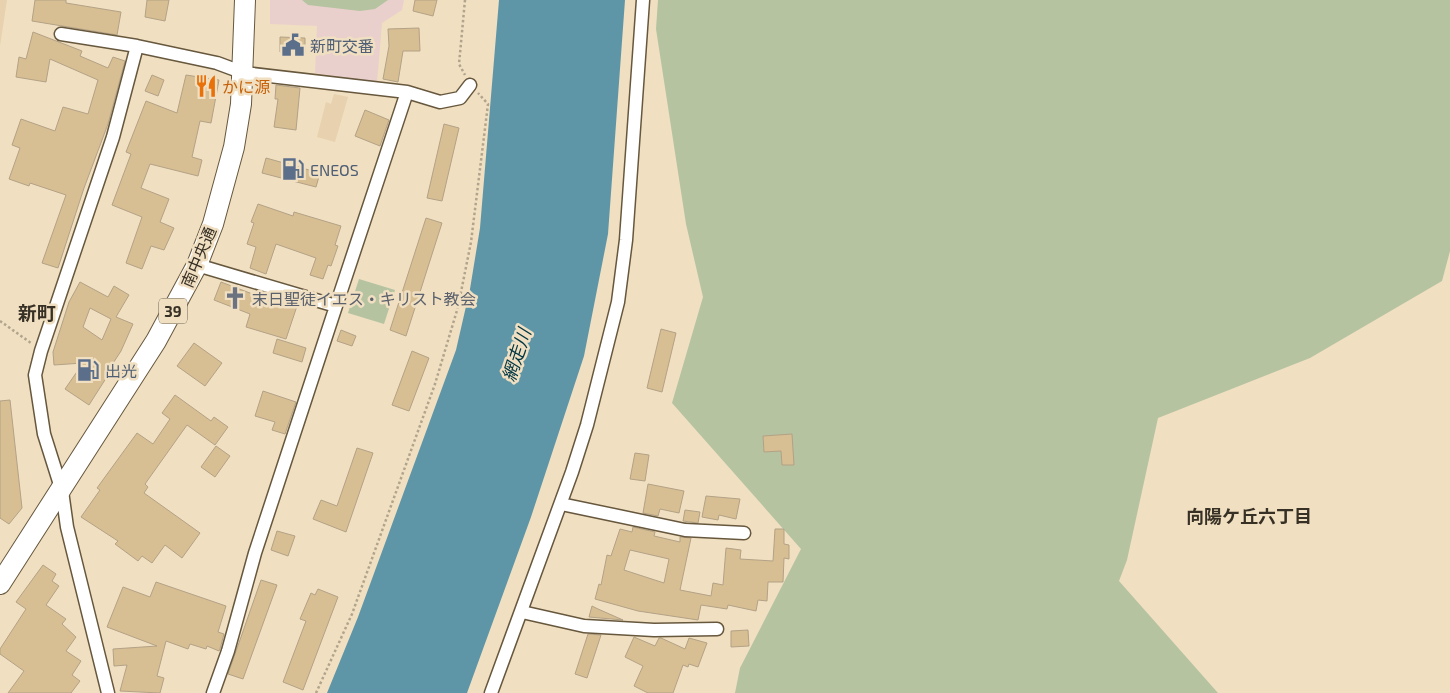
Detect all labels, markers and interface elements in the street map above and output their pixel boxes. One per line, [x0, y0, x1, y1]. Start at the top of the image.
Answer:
public building icon: 新町交番 [280, 32, 306, 58]
place label: 新町交番 [310, 36, 374, 55]
restaurant icon: かに源 [193, 73, 219, 99]
place label: かに源 [222, 77, 270, 96]
fuel station icon: ENEOS [280, 156, 306, 182]
place label: ENEOS [310, 160, 359, 179]
street label: 南中央通 [177, 224, 219, 290]
church icon: 末日聖徒イエス・キリスト教会 [222, 285, 248, 311]
place label: 末日聖徒イエス・キリスト教会 [252, 289, 476, 308]
road number: 39 [159, 298, 187, 324]
district label: 新町 [18, 301, 56, 324]
water label: 網走川 [497, 324, 535, 384]
fuel station icon: 出光 [75, 357, 101, 383]
place label: 出光 [105, 361, 137, 380]
district label: 向陽ケ丘六丁目 [1186, 505, 1312, 527]

